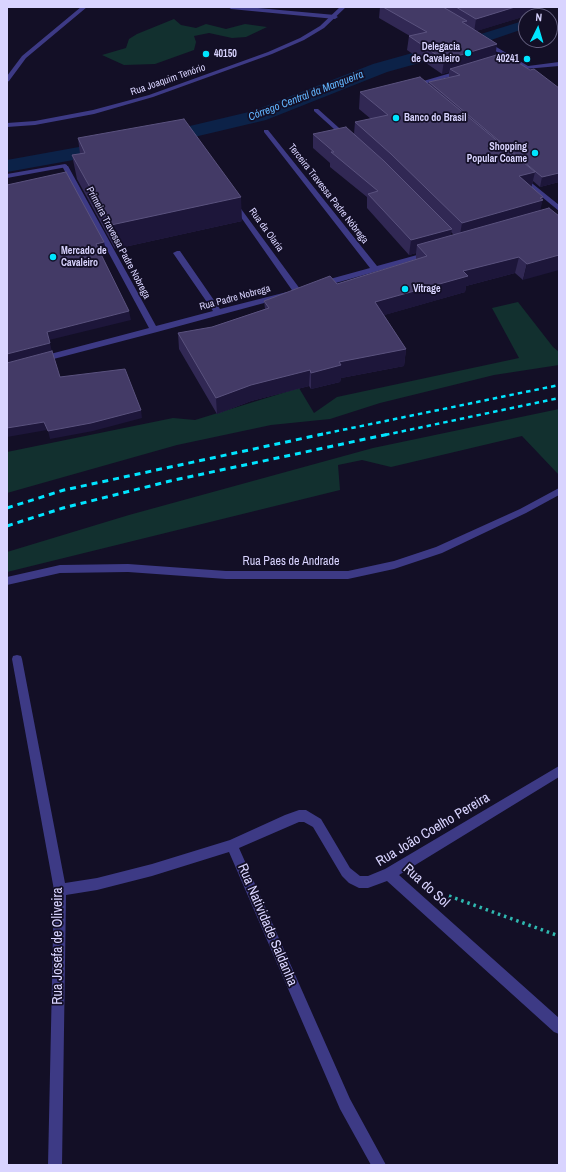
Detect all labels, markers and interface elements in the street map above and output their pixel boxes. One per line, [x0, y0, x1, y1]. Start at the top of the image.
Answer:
north arrow [518, 8, 558, 48]
text: N [535, 10, 543, 24]
place label: Delegacia de Cavaleiro [411, 41, 460, 64]
place label: 40150 [214, 48, 237, 60]
marker: Delegacia de Cavaleiro [463, 48, 473, 58]
marker: 40150 [201, 49, 211, 59]
place label: 40241 [496, 53, 519, 65]
marker: 40241 [522, 54, 532, 64]
street label: Rua Joaquim Tenório [129, 62, 207, 98]
water label: Córrego Central da Mangueira [247, 68, 365, 124]
place label: Banco do Brasil [404, 112, 466, 124]
marker: Banco do Brasil [391, 113, 401, 123]
place label: Shopping Popular Coame [467, 141, 527, 164]
street label: Terceira Travessa Padre Nóbrega [285, 142, 371, 246]
marker: Shopping Popular Coame [530, 148, 540, 158]
street label: Primeira Travessa Padre Nobrega [83, 185, 153, 301]
street label: Rua da Olaria [246, 206, 286, 254]
place label: Mercado de Cavaleiro [61, 245, 107, 268]
marker: Mercado de Cavaleiro [48, 252, 58, 262]
street label: Rua Padre Nobrega [198, 283, 272, 313]
place label: Vitrage [413, 283, 441, 295]
marker: Vitrage [400, 284, 410, 294]
street label: Rua Paes de Andrade [243, 555, 339, 569]
street label: Rua João Coelho Pereira [373, 789, 493, 871]
street label: Rua Natividade Saldanha [234, 861, 300, 989]
street label: Rua do Sol [399, 861, 453, 911]
street label: Rua Josefa de Oliveira [50, 887, 66, 1005]

